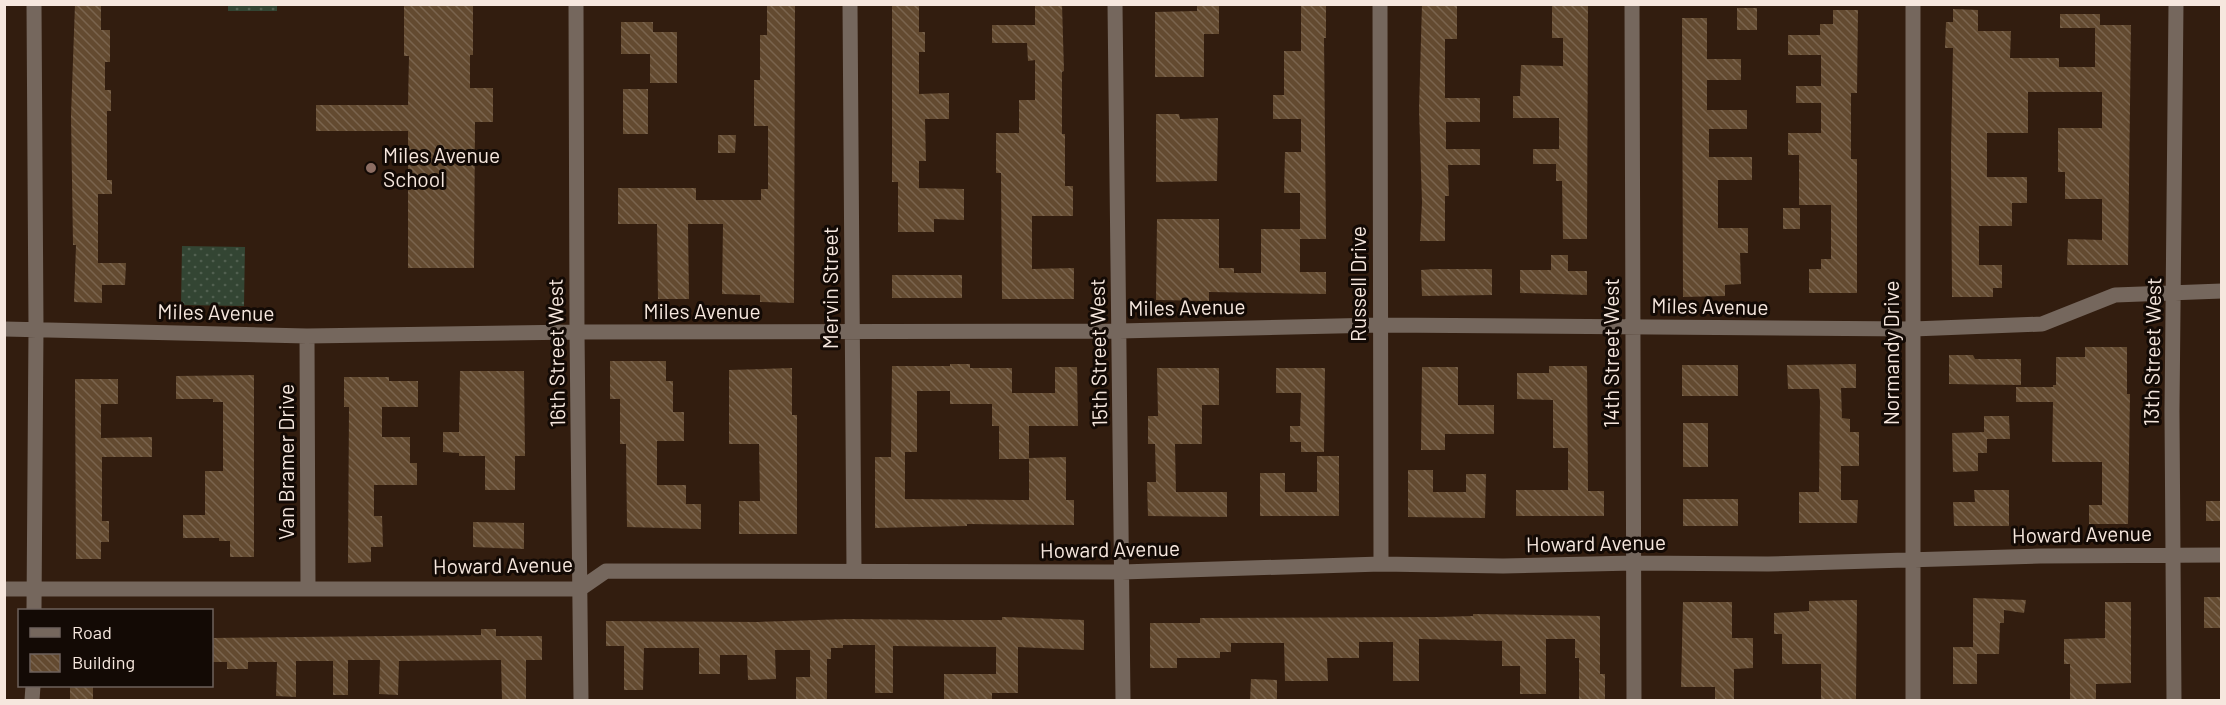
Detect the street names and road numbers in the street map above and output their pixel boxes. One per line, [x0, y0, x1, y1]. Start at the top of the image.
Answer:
street label: Russell Drive [1345, 226, 1370, 342]
street label: Mervin Street [817, 227, 842, 349]
street label: 13th Street West [2138, 277, 2165, 427]
street label: 16th Street West [542, 278, 569, 428]
street label: 15th Street West [1084, 278, 1111, 428]
street label: 14th Street West [1598, 278, 1623, 428]
street label: Normandy Drive [1878, 281, 1903, 425]
street label: Miles Avenue [1651, 292, 1769, 319]
street label: Miles Avenue [1128, 293, 1246, 320]
street label: Miles Avenue [157, 298, 275, 325]
street label: Miles Avenue [643, 298, 761, 323]
street label: Van Bramer Drive [273, 384, 298, 540]
street label: Howard Avenue [2012, 520, 2152, 547]
street label: Howard Avenue [1526, 529, 1666, 556]
street label: Howard Avenue [1040, 535, 1180, 562]
street label: Howard Avenue [433, 551, 573, 578]

